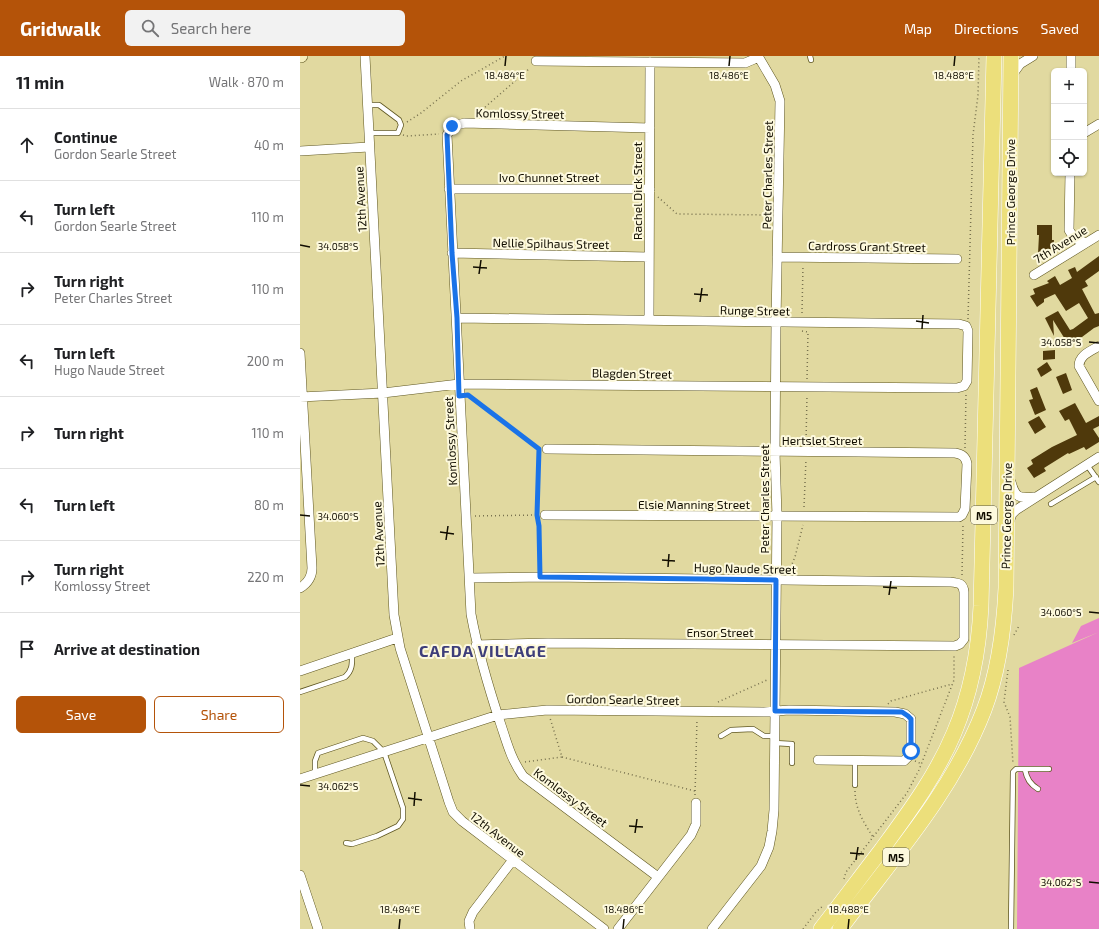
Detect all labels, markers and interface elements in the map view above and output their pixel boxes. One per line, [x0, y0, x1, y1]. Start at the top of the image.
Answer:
search box [125, 10, 405, 46]
text: Gridwalk [20, 17, 101, 40]
icon: search [139, 17, 161, 39]
text: Search here [171, 19, 251, 37]
text: Map [904, 20, 932, 37]
text: Directions [954, 20, 1019, 37]
text: Saved [1041, 20, 1079, 37]
map controls [1051, 68, 1087, 176]
button: + [1051, 68, 1087, 104]
text: 18.484°E [485, 69, 525, 81]
text: 18.486°E [709, 69, 749, 81]
text: 18.488°E [934, 69, 974, 81]
text: 11 min [16, 72, 64, 92]
text: Walk · 870 m [209, 74, 284, 90]
button: − [1051, 104, 1087, 140]
street label: Komlossy Street [475, 105, 565, 121]
route end [443, 117, 461, 135]
street label: Peter Charles Street [759, 120, 775, 230]
text: Continue [54, 128, 117, 146]
icon: ahead [16, 134, 38, 156]
text: 40 m [254, 137, 284, 153]
street label: Prince George Drive [1003, 139, 1017, 245]
button: locate [1051, 140, 1087, 176]
street label: Rachel Dick Street [630, 142, 644, 240]
text: Gordon Searle Street [54, 146, 176, 162]
street label: 12th Avenue [351, 166, 369, 232]
street label: Ivo Chunnet Street [499, 170, 600, 184]
text: Turn left [54, 200, 115, 218]
icon: left [16, 206, 38, 228]
text: 110 m [252, 209, 284, 225]
text: Gordon Searle Street [54, 218, 176, 234]
street label: 7th Avenue [1031, 222, 1089, 266]
street label: Nellie Spilhaus Street [492, 235, 610, 251]
street label: Cardross Grant Street [808, 238, 926, 254]
text: 34.058°S [318, 240, 359, 252]
text: Turn right [54, 272, 124, 290]
icon: right [16, 278, 38, 300]
text: 110 m [252, 281, 284, 297]
text: Peter Charles Street [54, 290, 172, 306]
street label: Runge Street [720, 302, 791, 318]
text: 34.058°S [1041, 336, 1082, 348]
text: Turn left [54, 344, 115, 362]
icon: left [16, 350, 38, 372]
text: 200 m [247, 353, 284, 369]
text: Hugo Naude Street [54, 362, 165, 378]
street label: Blagden Street [592, 365, 673, 381]
street label: Komlossy Street [441, 396, 459, 486]
icon: right [16, 422, 38, 444]
text: Turn right [54, 424, 124, 442]
text: 110 m [252, 425, 284, 441]
street label: Hertslet Street [782, 433, 863, 447]
street label: Peter Charles Street [757, 444, 771, 554]
street label: Prince George Drive [998, 463, 1014, 569]
icon: left [16, 494, 38, 516]
text: Turn left [54, 496, 115, 514]
text: 80 m [254, 497, 284, 513]
street label: Elsie Manning Street [638, 497, 751, 511]
street label: 12th Avenue [369, 501, 387, 567]
road number: M5 [971, 506, 997, 524]
text: 34.060°S [317, 510, 359, 522]
text: Turn right [54, 560, 124, 578]
street label: Hugo Naude Street [694, 560, 797, 576]
icon: right [16, 566, 38, 588]
text: 220 m [247, 569, 284, 585]
text: Komlossy Street [54, 578, 150, 594]
text: 34.060°S [1040, 606, 1082, 618]
street label: Ensor Street [686, 625, 754, 639]
icon: arrive [16, 638, 38, 660]
text: Arrive at destination [54, 640, 200, 658]
district label: CAFDA VILLAGE [419, 641, 547, 660]
street label: Gordon Searle Street [566, 691, 680, 707]
button: Save [16, 696, 146, 733]
button: Share [154, 696, 284, 733]
route start [902, 742, 920, 760]
street label: Komlossy Street [531, 765, 611, 830]
text: 34.062°S [318, 780, 359, 792]
street label: 12th Avenue [468, 808, 528, 860]
road number: M5 [883, 848, 909, 866]
text: 34.062°S [1041, 876, 1082, 888]
text: 18.484°E [380, 903, 420, 915]
text: 18.486°E [604, 903, 644, 915]
text: 18.488°E [829, 903, 869, 915]

